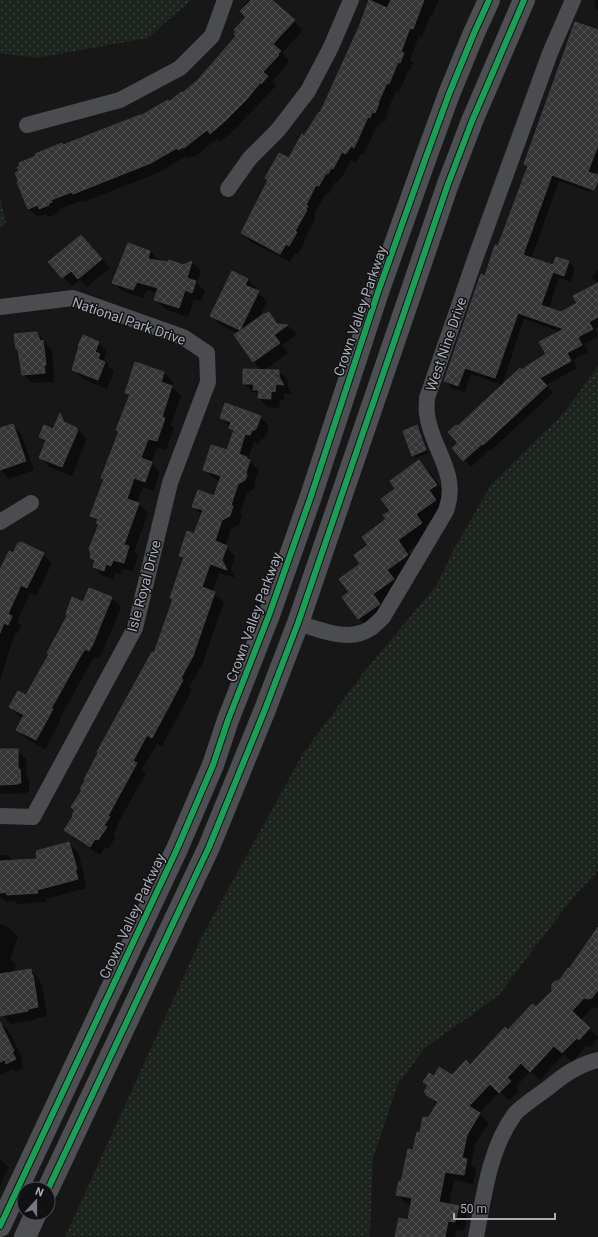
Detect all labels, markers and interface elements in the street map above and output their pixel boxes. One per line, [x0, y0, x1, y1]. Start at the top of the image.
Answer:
street label: Crown Valley Parkway [330, 243, 390, 378]
street label: National Park Drive [70, 294, 188, 348]
street label: West Nine Drive [422, 295, 470, 393]
street label: Isle Royal Drive [124, 538, 164, 634]
street label: Crown Valley Parkway [223, 550, 285, 684]
street label: Crown Valley Parkway [96, 850, 168, 981]
north arrow [16, 1181, 56, 1221]
text: N [33, 1185, 46, 1200]
scale bar [454, 1195, 555, 1221]
text: 50 m [460, 1202, 487, 1216]

